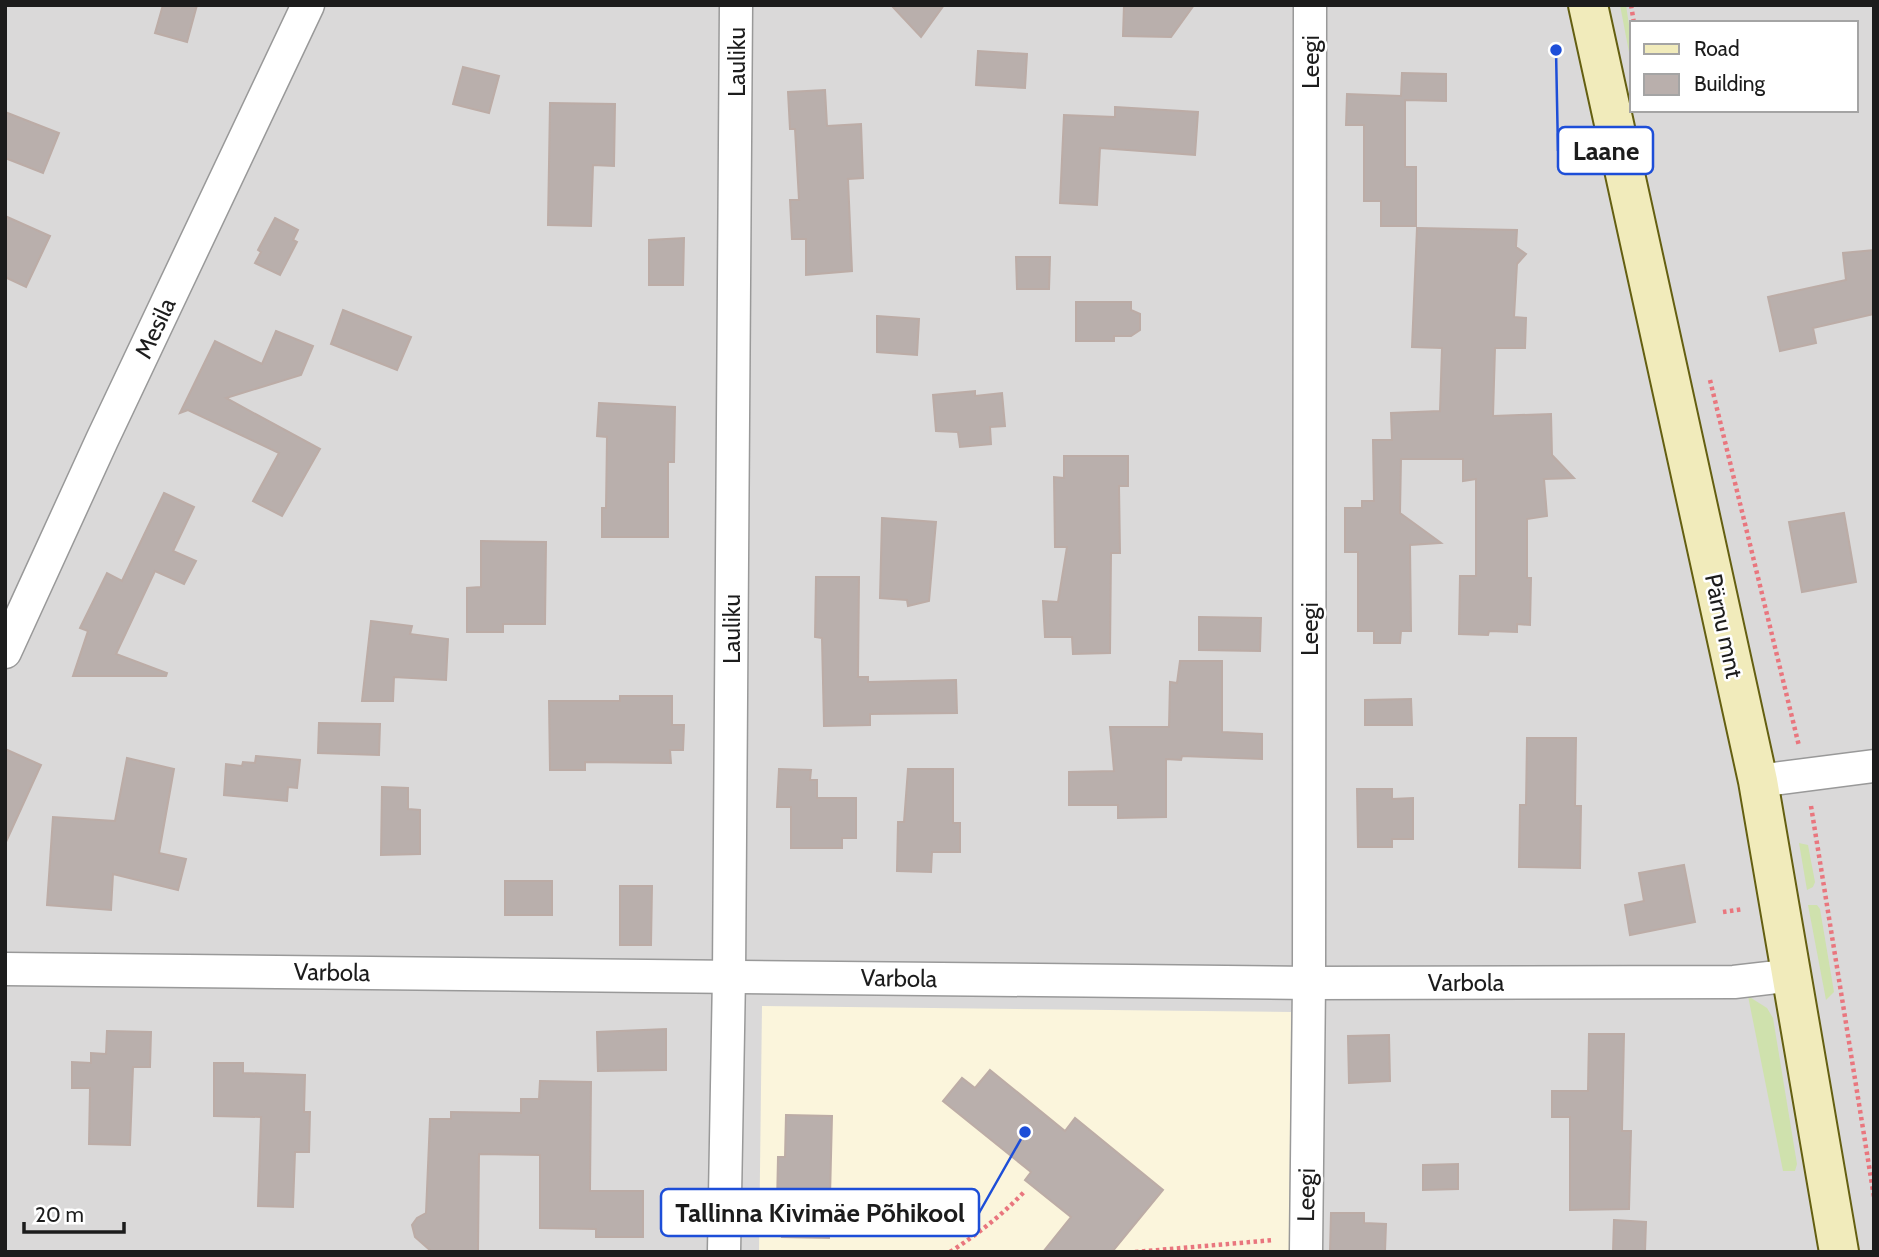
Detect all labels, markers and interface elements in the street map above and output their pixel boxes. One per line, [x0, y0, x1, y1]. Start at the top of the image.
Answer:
legend [1630, 21, 1858, 112]
street label: Lauliku [722, 27, 751, 97]
street label: Leegi [1296, 35, 1325, 89]
text: Road [1694, 36, 1740, 61]
text: Building [1694, 71, 1766, 96]
callout: Laane [1558, 127, 1653, 174]
text: Laane [1573, 135, 1639, 167]
street label: Mesila [128, 293, 182, 363]
street label: Pärnu mnt [1699, 571, 1749, 681]
street label: Lauliku [717, 594, 746, 664]
street label: Leegi [1295, 602, 1324, 656]
street label: Varbola [294, 957, 371, 987]
street label: Varbola [861, 963, 938, 993]
street label: Varbola [1428, 968, 1505, 997]
street label: Leegi [1291, 1168, 1321, 1222]
callout: Tallinna Kivimäe Põhikool [661, 1189, 979, 1236]
scale bar [24, 1190, 124, 1234]
text: Tallinna Kivimäe Põhikool [675, 1197, 965, 1229]
text: 20 m [35, 1202, 84, 1227]

